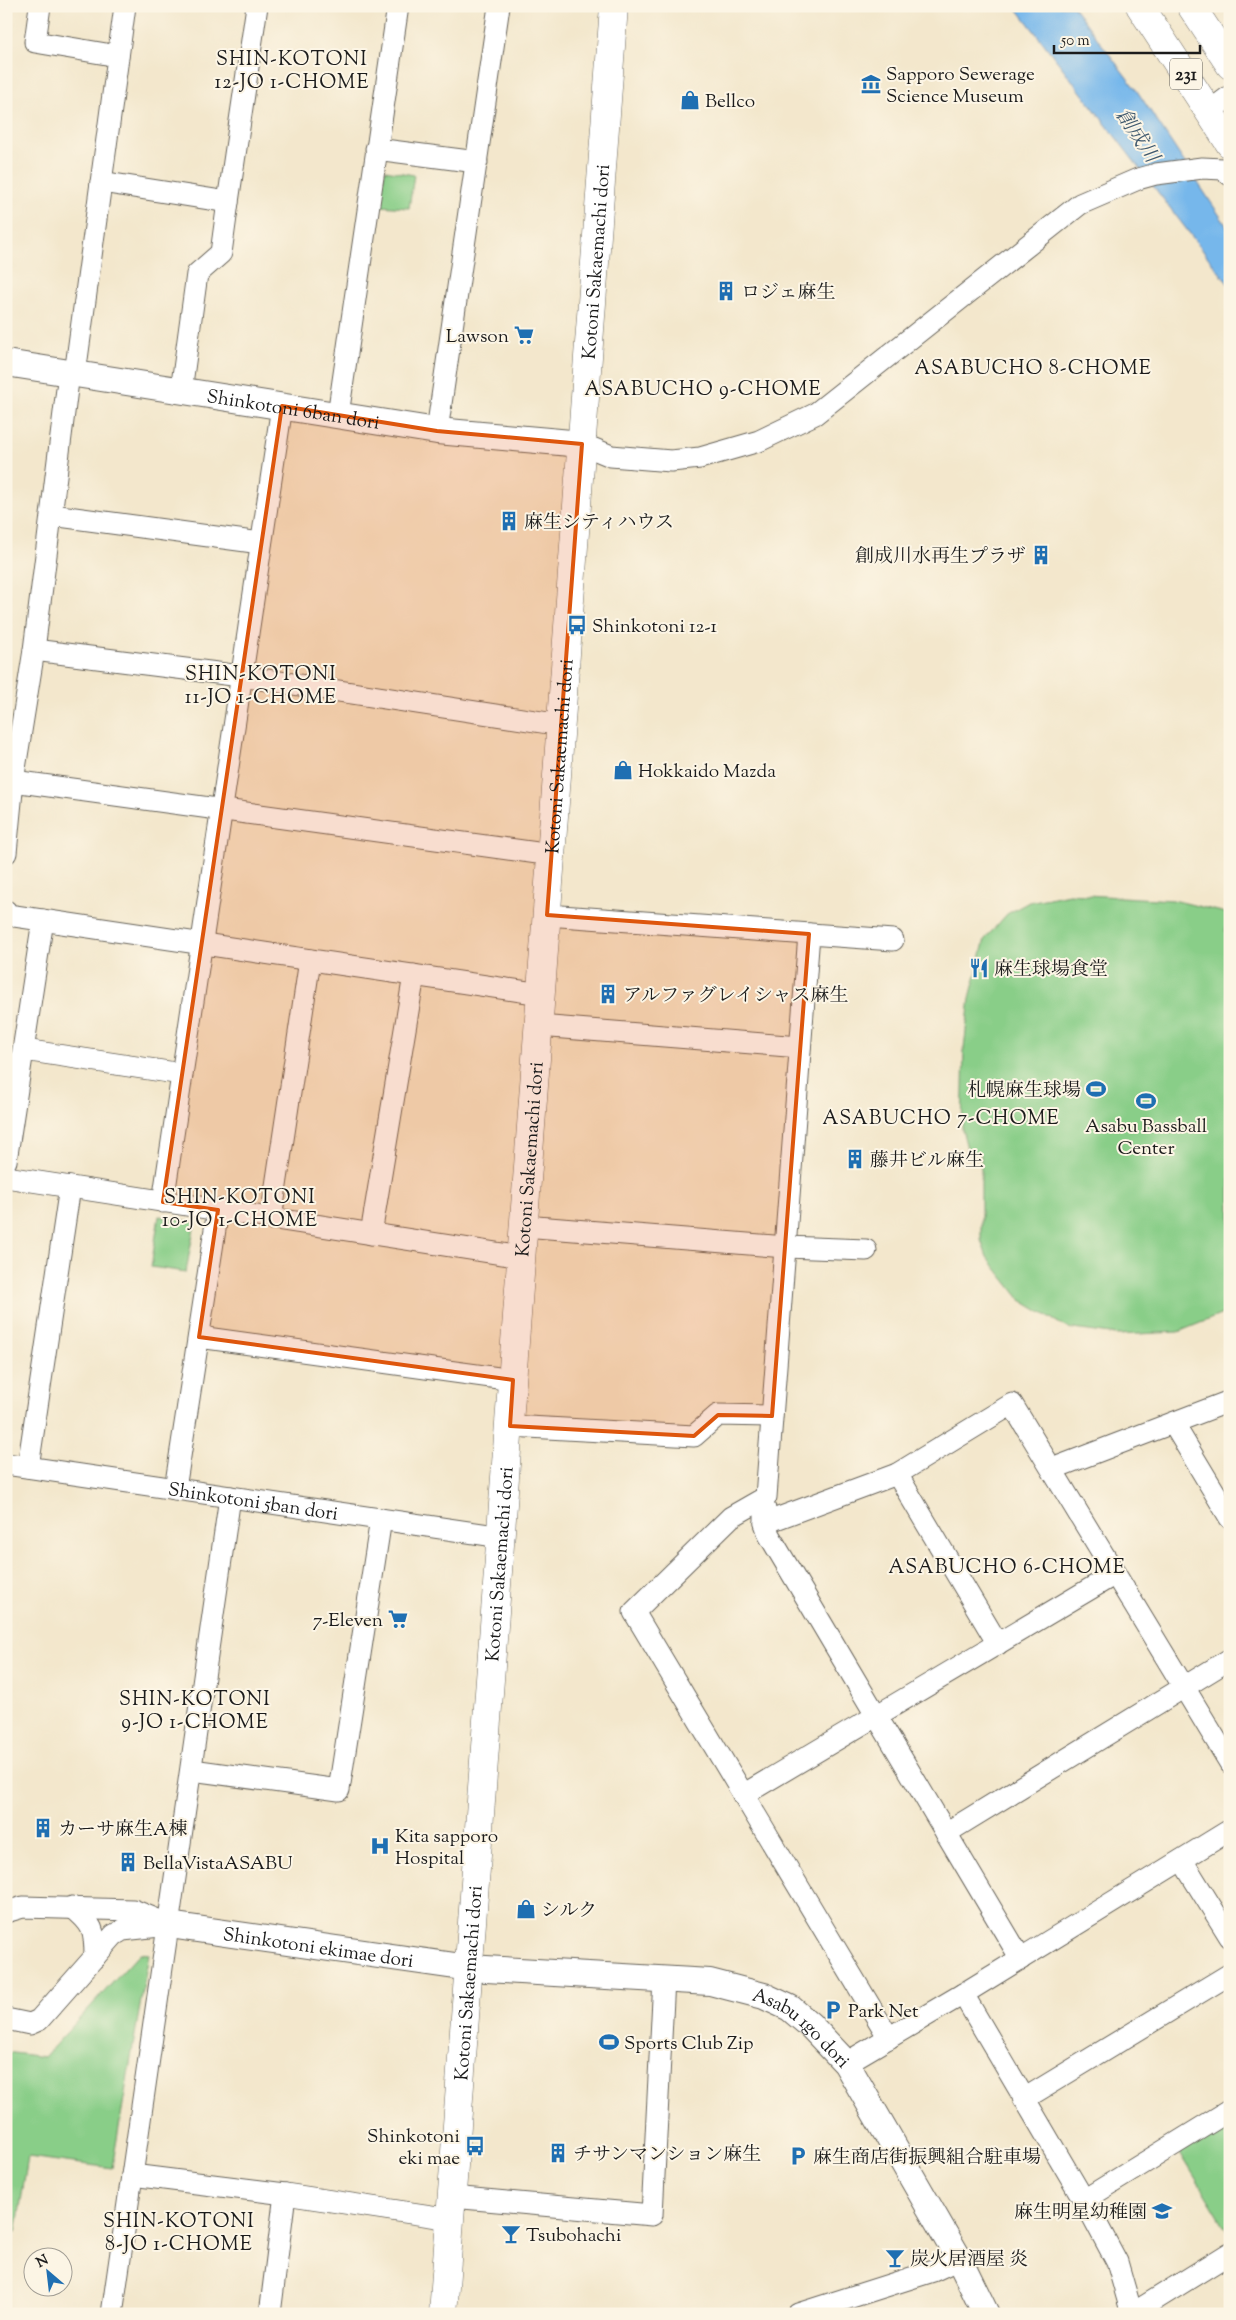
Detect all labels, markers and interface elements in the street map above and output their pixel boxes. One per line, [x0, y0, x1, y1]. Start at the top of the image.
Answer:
scale bar [1054, 22, 1200, 54]
text: 50 m [1060, 31, 1090, 52]
district label: SHIN-KOTONI 12-JO 1-CHOME [214, 46, 370, 98]
road number: 231 [1170, 59, 1202, 90]
place label: Sapporo Sewerage Science Museum [886, 62, 1035, 111]
museum icon: Sapporo Sewerage Science Museum [860, 73, 882, 95]
shop icon: Bellco [679, 89, 701, 111]
place label: Bellco [705, 89, 755, 116]
water label: 創成川 [1107, 103, 1166, 171]
street label: Kotoni Sakaemachi dori [577, 163, 618, 360]
building icon: ロジェ麻生 [715, 280, 737, 302]
place label: ロジェ麻生 [741, 280, 836, 307]
place label: Lawson [446, 324, 509, 351]
supermarket icon: Lawson [513, 324, 535, 346]
district label: ASABUCHO 8-CHOME [914, 355, 1152, 384]
district label: ASABUCHO 9-CHOME [584, 376, 822, 405]
street label: Shinkotoni 6ban dori [205, 384, 381, 438]
building icon: 麻生シティハウス [498, 510, 520, 532]
place label: 麻生シティハウス [524, 510, 674, 537]
place label: 創成川水再生プラザ [855, 544, 1026, 571]
building icon: 創成川水再生プラザ [1030, 544, 1052, 566]
bus stop icon: Shinkotoni 12-1 [566, 614, 588, 636]
place label: Shinkotoni 12-1 [592, 614, 718, 641]
street label: Kotoni Sakaemachi dori [540, 658, 582, 855]
district label: SHIN-KOTONI 11-JO 1-CHOME [185, 661, 337, 713]
shop icon: Hokkaido Mazda [612, 759, 634, 781]
place label: Hokkaido Mazda [638, 759, 776, 786]
restaurant icon: 麻生球場食堂 [968, 957, 990, 979]
place label: 麻生球場食堂 [994, 957, 1108, 984]
building icon: アルファグレイシャス麻生 [597, 983, 619, 1005]
place label: アルファグレイシャス麻生 [623, 983, 849, 1010]
street label: Kotoni Sakaemachi dori [510, 1061, 552, 1258]
place label: 札幌麻生球場 [967, 1078, 1081, 1105]
sports icon: 札幌麻生球場 [1085, 1078, 1107, 1100]
sports icon: Asabu Bassball Center [1135, 1090, 1157, 1112]
district label: ASABUCHO 7-CHOME [822, 1105, 1060, 1134]
place label: Asabu Bassball Center [1085, 1114, 1207, 1163]
building icon: 藤井ビル麻生 [844, 1148, 866, 1170]
place label: 藤井ビル麻生 [870, 1148, 984, 1175]
district label: SHIN-KOTONI 10-JO 1-CHOME [162, 1184, 318, 1236]
street label: Kotoni Sakaemachi dori [480, 1466, 522, 1663]
street label: Shinkotoni 5ban dori [166, 1477, 340, 1529]
district label: ASABUCHO 6-CHOME [888, 1554, 1126, 1583]
place label: 7-Eleven [313, 1608, 383, 1635]
supermarket icon: 7-Eleven [387, 1608, 409, 1630]
district label: SHIN-KOTONI 9-JO 1-CHOME [119, 1686, 271, 1738]
building icon: カーサ麻生A棟 [32, 1817, 54, 1839]
place label: カーサ麻生A棟 [58, 1817, 187, 1844]
place label: Kita sapporo Hospital [395, 1824, 498, 1873]
hospital icon: Kita sapporo Hospital [369, 1835, 391, 1857]
building icon: BellaVistaASABU [117, 1851, 139, 1873]
place label: BellaVistaASABU [143, 1851, 293, 1878]
street label: Kotoni Sakaemachi dori [449, 1885, 491, 2082]
shop icon: シルク [515, 1898, 537, 1920]
place label: シルク [541, 1898, 597, 1925]
street label: Shinkotoni ekimae dori [221, 1922, 415, 1976]
street label: Asabu 1go dori [749, 1982, 855, 2075]
parking icon: Park Net [822, 1999, 844, 2021]
place label: Park Net [848, 1999, 919, 2026]
sports icon: Sports Club Zip [598, 2031, 620, 2053]
place label: Sports Club Zip [624, 2031, 754, 2058]
place label: Shinkotoni eki mae [367, 2124, 460, 2173]
bus stop icon: Shinkotoni eki mae [464, 2135, 486, 2157]
building icon: チサンマンション麻生 [547, 2142, 569, 2164]
place label: チサンマンション麻生 [573, 2142, 761, 2169]
parking icon: 麻生商店街振興組合駐車場 [787, 2145, 809, 2167]
place label: 麻生商店街振興組合駐車場 [813, 2145, 1041, 2172]
place label: 麻生明星幼稚園 [1014, 2200, 1147, 2227]
school or university icon: 麻生明星幼稚園 [1151, 2200, 1173, 2222]
district label: SHIN-KOTONI 8-JO 1-CHOME [103, 2208, 255, 2260]
bar icon: Tsubohachi [500, 2223, 522, 2245]
place label: Tsubohachi [526, 2223, 621, 2250]
bar icon: 炭火居酒屋 炎 [884, 2247, 906, 2269]
place label: 炭火居酒屋 炎 [910, 2247, 1028, 2274]
north arrow [22, 2248, 72, 2298]
text: N [33, 2251, 52, 2274]

